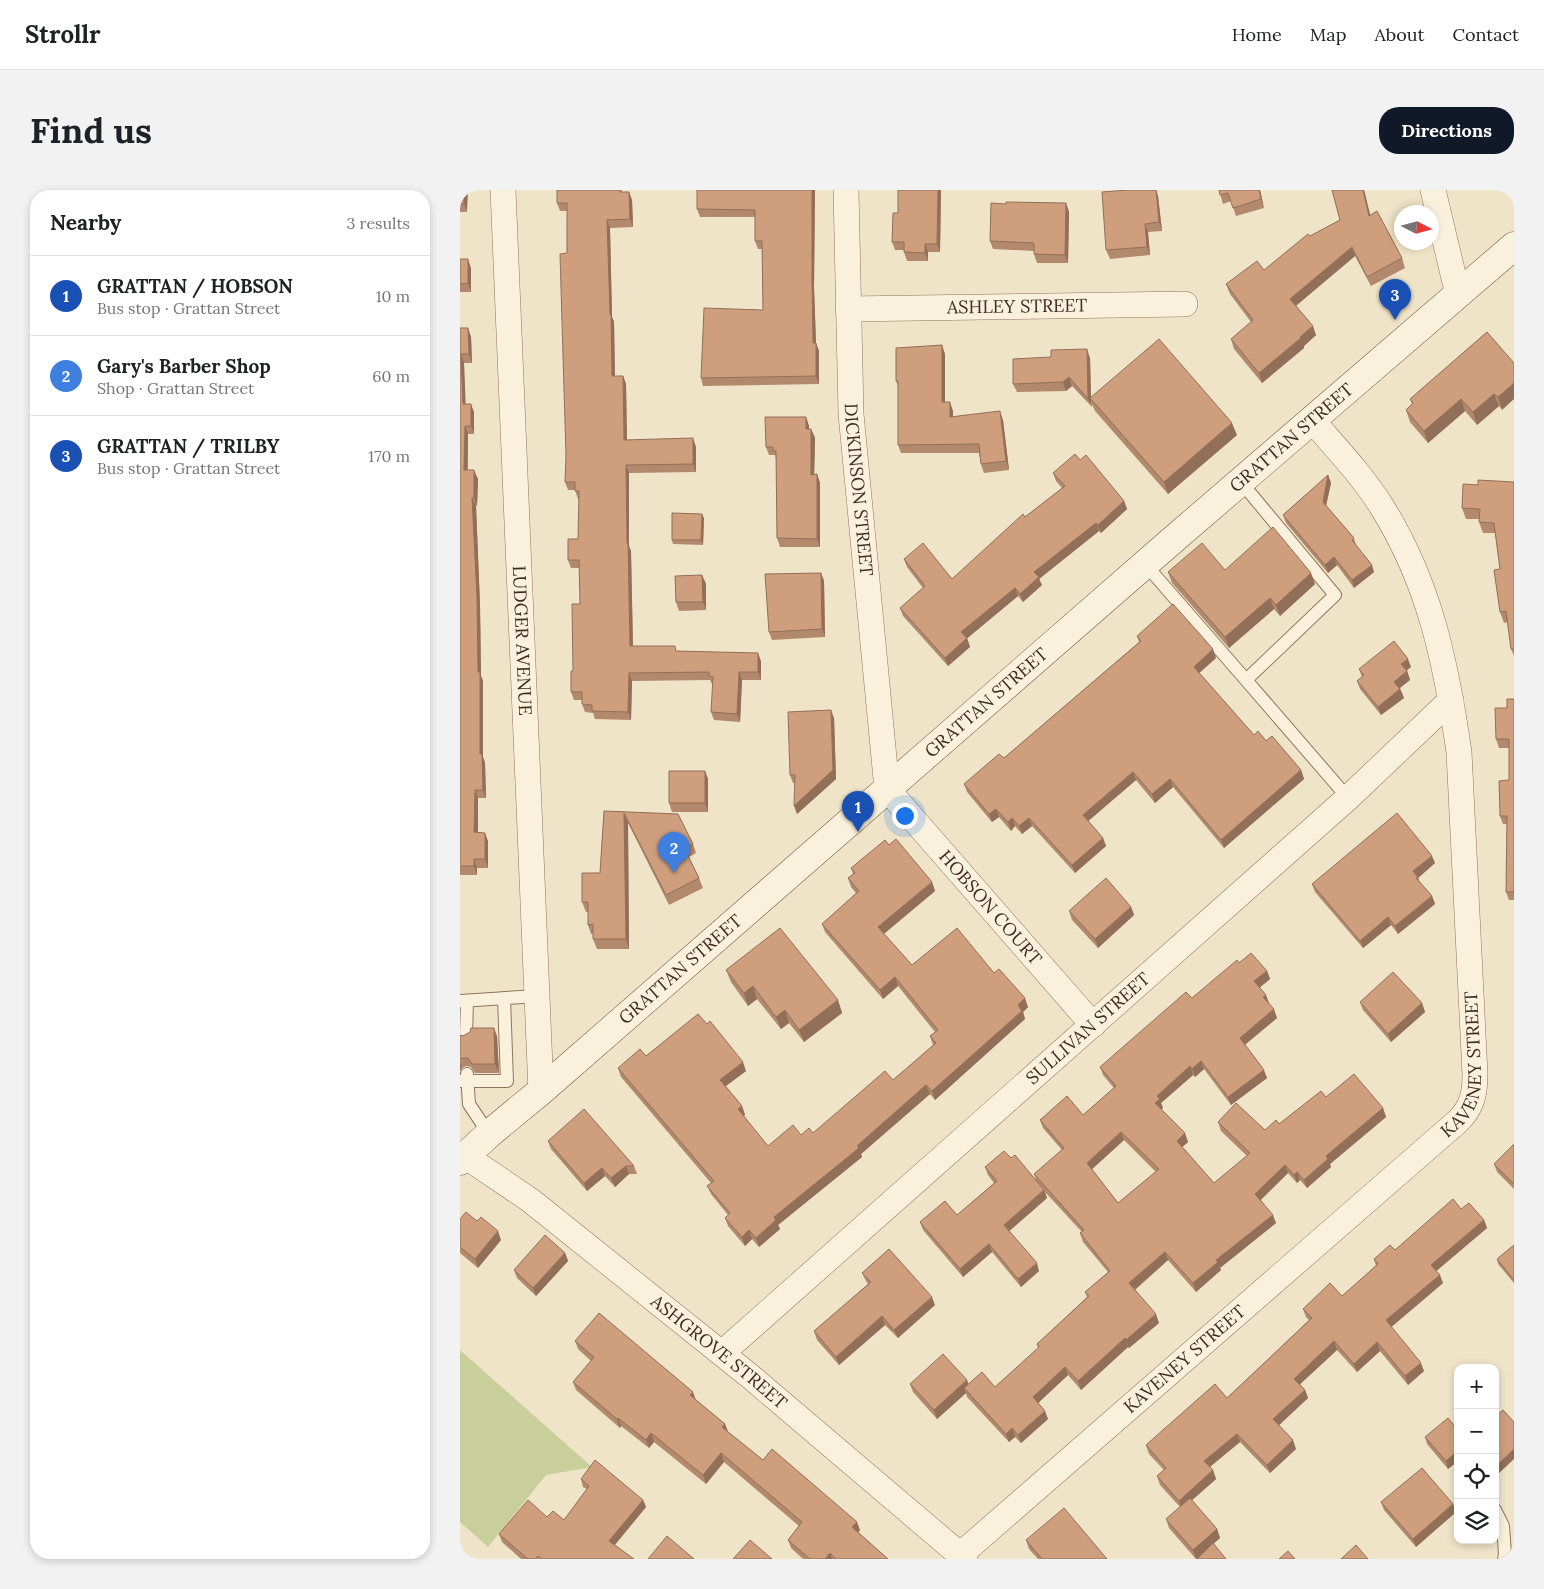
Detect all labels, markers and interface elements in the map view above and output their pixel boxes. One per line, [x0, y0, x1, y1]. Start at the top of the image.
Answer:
text: Strollr [25, 19, 100, 50]
text: Home [1232, 23, 1282, 46]
text: Map [1310, 23, 1346, 46]
text: About [1374, 23, 1424, 46]
text: Contact [1452, 23, 1519, 46]
button: Directions [1379, 107, 1514, 154]
text: Find us [30, 108, 152, 153]
north arrow [1394, 205, 1439, 250]
text: Nearby [50, 209, 121, 236]
text: 3 results [346, 213, 410, 233]
text: GRATTAN / HOBSON [97, 274, 293, 298]
pin: 3 [1379, 279, 1411, 320]
text: 1 [63, 286, 69, 306]
text: 10 m [376, 286, 410, 306]
street label: ASHLEY STREET [946, 293, 1088, 319]
text: Bus stop · Grattan Street [97, 298, 280, 318]
text: Gary's Barber Shop [97, 354, 271, 378]
text: 2 [62, 366, 70, 386]
text: 60 m [372, 366, 410, 386]
street label: GRATTAN STREET [1224, 377, 1358, 497]
text: Shop · Grattan Street [97, 378, 254, 398]
street label: DICKINSON STREET [840, 403, 879, 577]
text: GRATTAN / TRILBY [97, 434, 279, 458]
text: 3 [62, 446, 70, 466]
text: 170 m [368, 446, 410, 466]
text: Bus stop · Grattan Street [97, 458, 280, 478]
street label: LUDGER AVENUE [508, 565, 537, 716]
street label: GRATTAN STREET [920, 642, 1053, 762]
pin: 1 [842, 791, 874, 832]
your location [892, 803, 918, 829]
pin: 2 [658, 832, 690, 873]
street label: HOBSON COURT [934, 845, 1047, 970]
street label: GRATTAN STREET [614, 909, 747, 1029]
street label: SULLIVAN STREET [1021, 967, 1155, 1089]
street label: KAVENEY STREET [1435, 990, 1486, 1142]
street label: ASHGROVE STREET [646, 1289, 793, 1414]
street label: KAVENEY STREET [1119, 1299, 1250, 1418]
map controls [1454, 1364, 1499, 1544]
button: + [1454, 1364, 1499, 1409]
button: − [1454, 1409, 1499, 1454]
button: locate [1454, 1454, 1499, 1499]
button: layers [1454, 1499, 1499, 1544]

